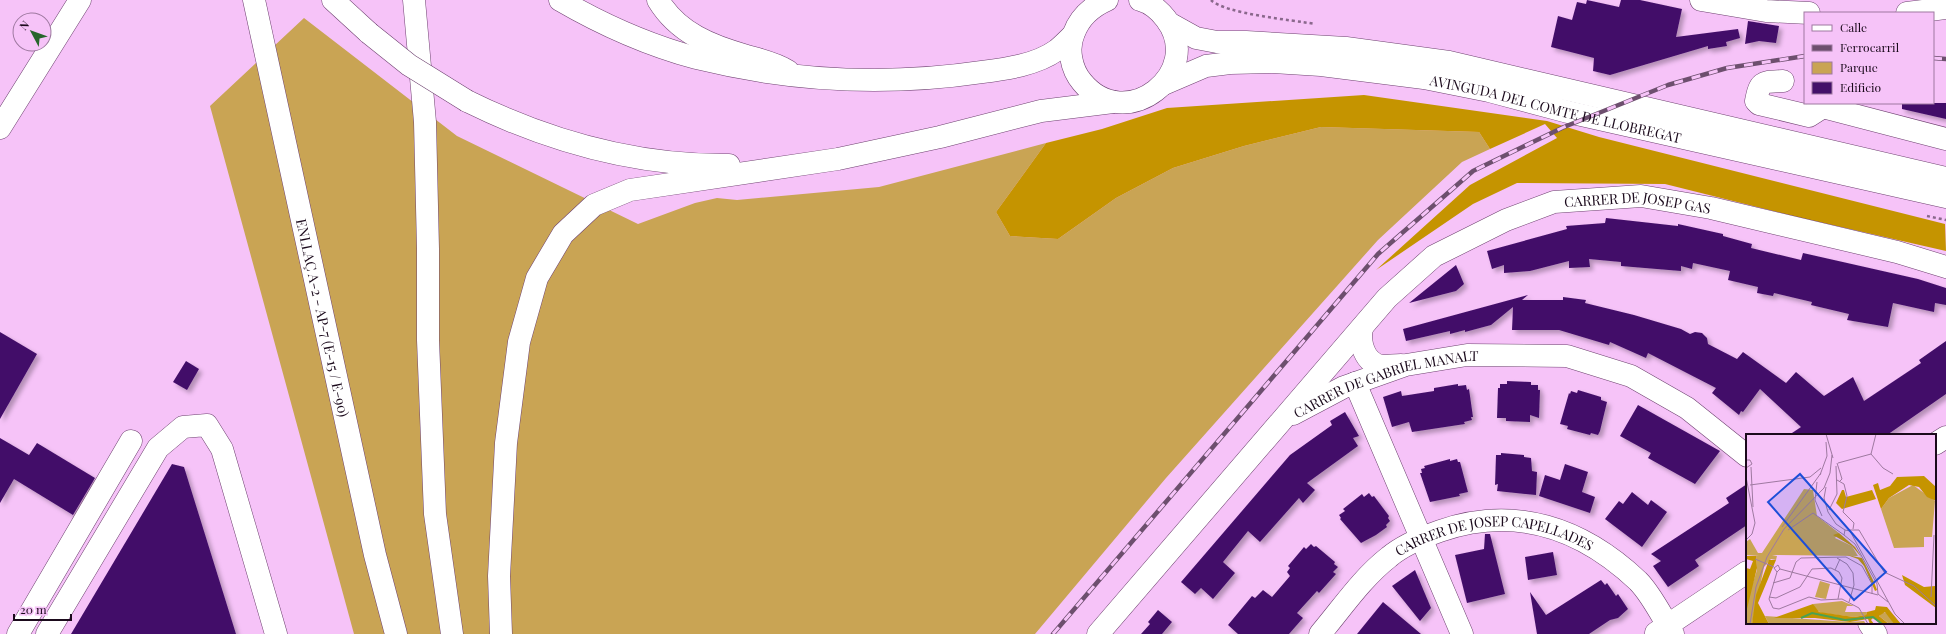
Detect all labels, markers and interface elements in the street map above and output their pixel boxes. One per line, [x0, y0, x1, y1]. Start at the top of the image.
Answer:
north arrow [12, 12, 52, 52]
legend [1804, 12, 1934, 104]
text: N [16, 17, 32, 33]
text: Calle [1840, 19, 1867, 35]
text: Ferrocarril [1840, 39, 1900, 55]
text: Parque [1840, 59, 1878, 75]
street label: AVINGUDA DEL COMTE DE LLOBREGAT [1427, 70, 1684, 147]
text: Edificio [1840, 79, 1882, 95]
street label: CARRER DE JOSEP GAS [1563, 186, 1712, 217]
street label: ENLLAÇ A-2 - AP-7 (E-15 / E-90) [292, 217, 354, 418]
street label: CARRER DE GABRIEL MANALT [1290, 345, 1479, 422]
inset map [1746, 434, 1936, 624]
text: CARRER DE JOSEP CAPELLADES [1391, 511, 1597, 560]
street label: CARRER DE JOSEP CAPELLADES [1390, 540, 1598, 564]
scale bar [14, 596, 71, 622]
text: 20 m [20, 601, 47, 617]

